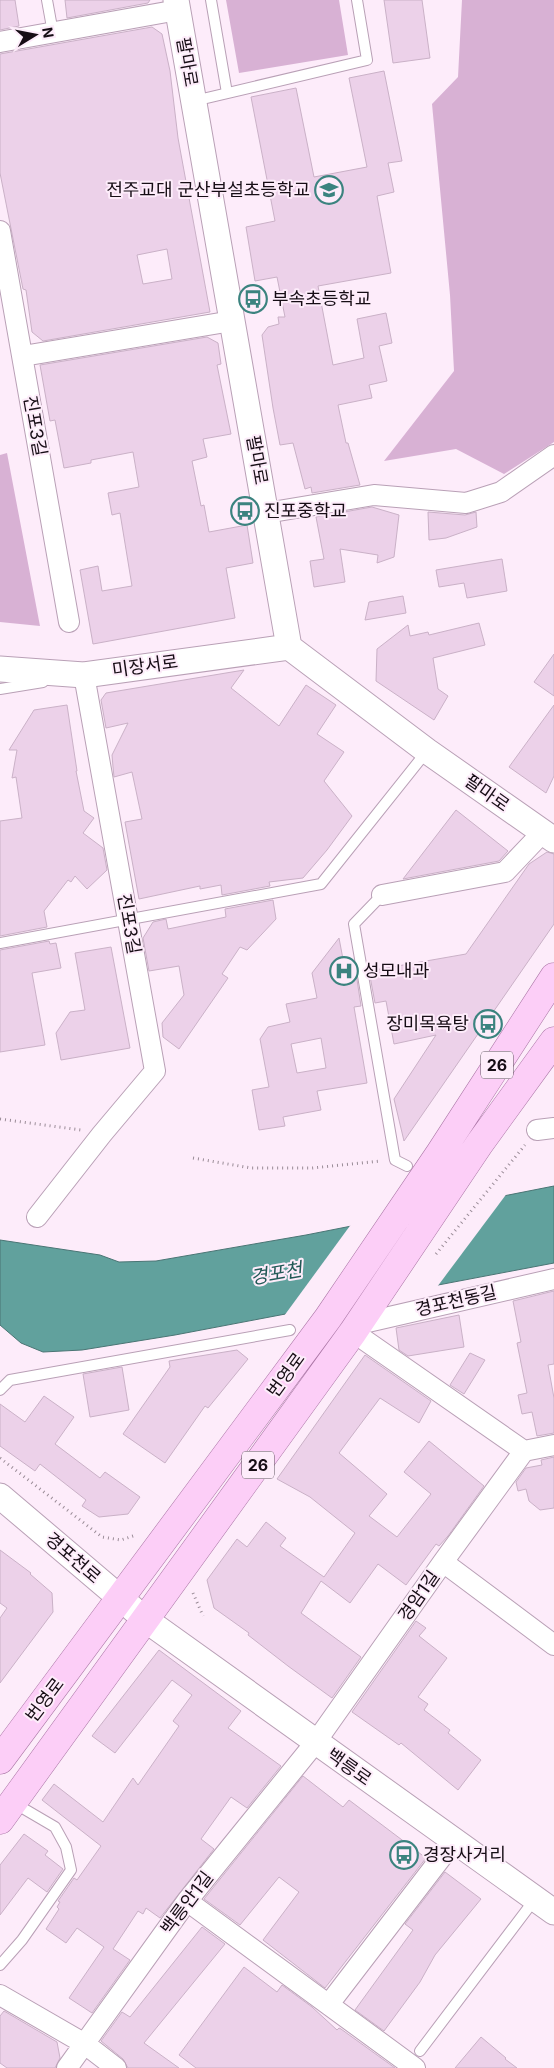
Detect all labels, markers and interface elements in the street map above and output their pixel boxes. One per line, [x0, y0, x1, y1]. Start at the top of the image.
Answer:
north arrow [10, 10, 60, 60]
text: N [39, 26, 58, 39]
street label: 팔마로 [173, 36, 202, 88]
school or university icon: 전주교대 군산부설초등학교 [314, 175, 344, 205]
place label: 전주교대 군산부설초등학교 [106, 179, 310, 200]
bus stop icon: 부속초등학교 [238, 284, 268, 314]
place label: 부속초등학교 [272, 288, 371, 309]
street label: 진포3길 [20, 394, 51, 458]
street label: 팔마로 [243, 434, 272, 486]
bus stop icon: 진포중학교 [230, 496, 260, 526]
place label: 진포중학교 [264, 500, 347, 521]
street label: 미장서로 [111, 650, 179, 681]
street label: 팔마로 [461, 770, 514, 815]
street label: 진포3길 [114, 892, 145, 956]
hospital icon: 성모내과 [329, 956, 359, 986]
place label: 성모내과 [363, 960, 430, 981]
bus stop icon: 장미목욕탕 [473, 1009, 503, 1039]
place label: 장미목욕탕 [386, 1013, 469, 1034]
road number: 26 [481, 1052, 513, 1078]
water label: 경포천 [248, 1257, 305, 1289]
street label: 경포천동길 [413, 1281, 499, 1320]
street label: 번영로 [262, 1348, 309, 1401]
road number: 26 [242, 1452, 274, 1478]
street label: 경포천로 [41, 1528, 105, 1587]
street label: 경암1길 [394, 1566, 444, 1625]
street label: 번영로 [21, 1674, 68, 1726]
street label: 백릉로 [323, 1744, 376, 1789]
bus stop icon: 경장사거리 [389, 1840, 419, 1870]
place label: 경장사거리 [423, 1844, 506, 1865]
street label: 백릉안1길 [156, 1867, 217, 1938]

